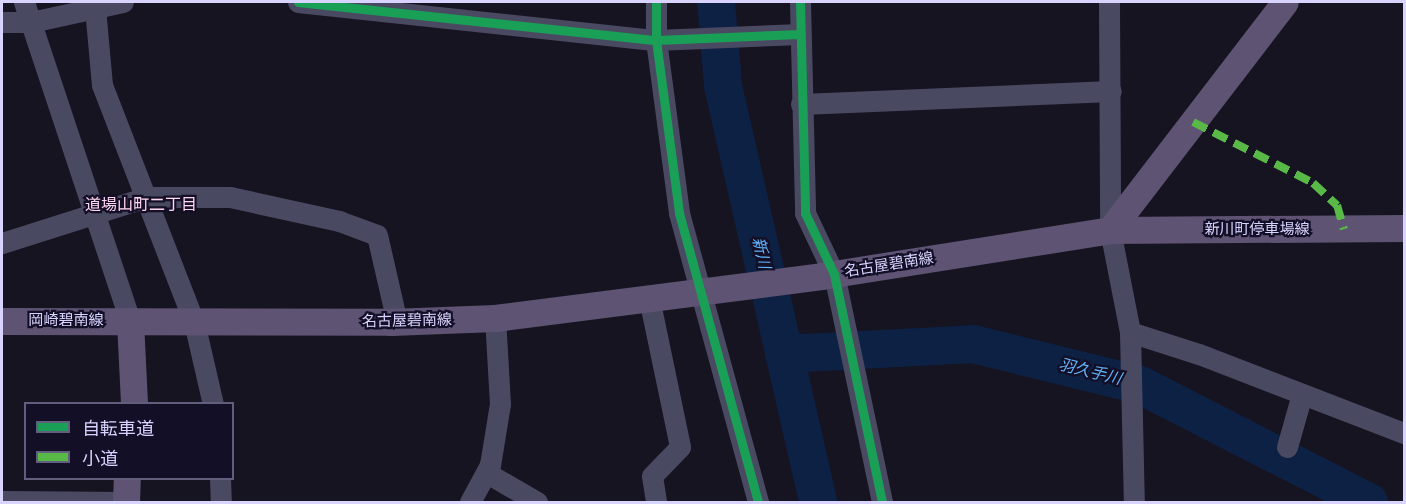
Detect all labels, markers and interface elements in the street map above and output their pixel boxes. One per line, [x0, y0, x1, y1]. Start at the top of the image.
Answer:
district label: 道場山町二丁目 [85, 195, 197, 215]
street label: 新川町停車場線 [1205, 221, 1309, 239]
water label: 新川 [748, 235, 774, 271]
street label: 名古屋碧南線 [843, 249, 935, 281]
street label: 名古屋碧南線 [362, 311, 452, 331]
street label: 岡崎碧南線 [29, 312, 103, 330]
water label: 羽久手川 [1057, 355, 1123, 389]
legend [24, 402, 234, 480]
text: 自転車道 [82, 418, 154, 439]
text: 小道 [82, 448, 118, 469]

